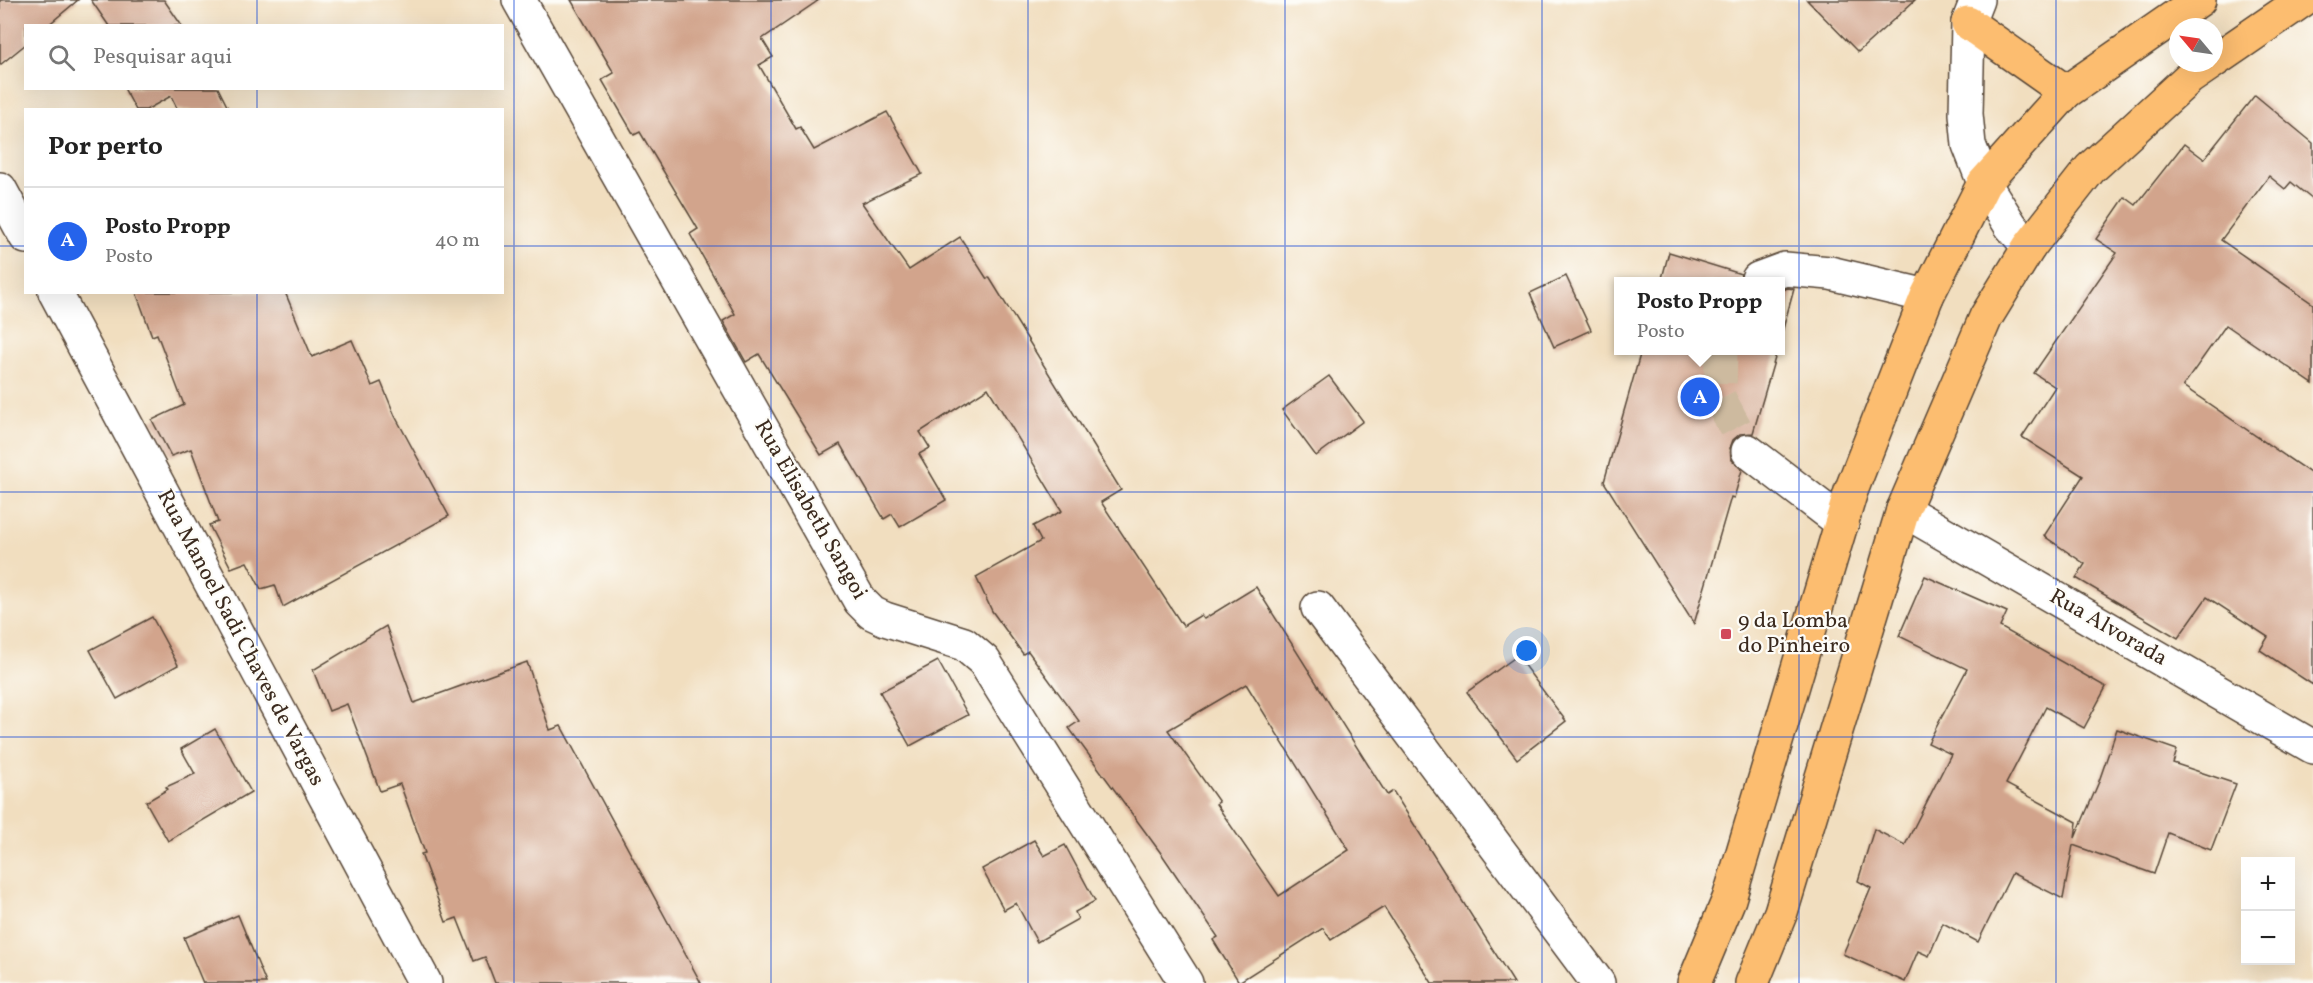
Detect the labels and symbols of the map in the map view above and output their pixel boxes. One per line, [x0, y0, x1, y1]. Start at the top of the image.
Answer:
north arrow [2169, 18, 2223, 72]
pin: A [1680, 374, 1720, 420]
street label: Rua Elisabeth Sangoi [746, 414, 874, 606]
street label: Rua Manoel Sadi Chaves de Vargas [148, 484, 332, 792]
street label: Rua Alvorada [2043, 582, 2173, 674]
place label: 9 da Lomba do Pinheiro [1738, 606, 1850, 662]
marker: 9 da Lomba do Pinheiro [1719, 627, 1733, 641]
your location [1512, 636, 1541, 665]

